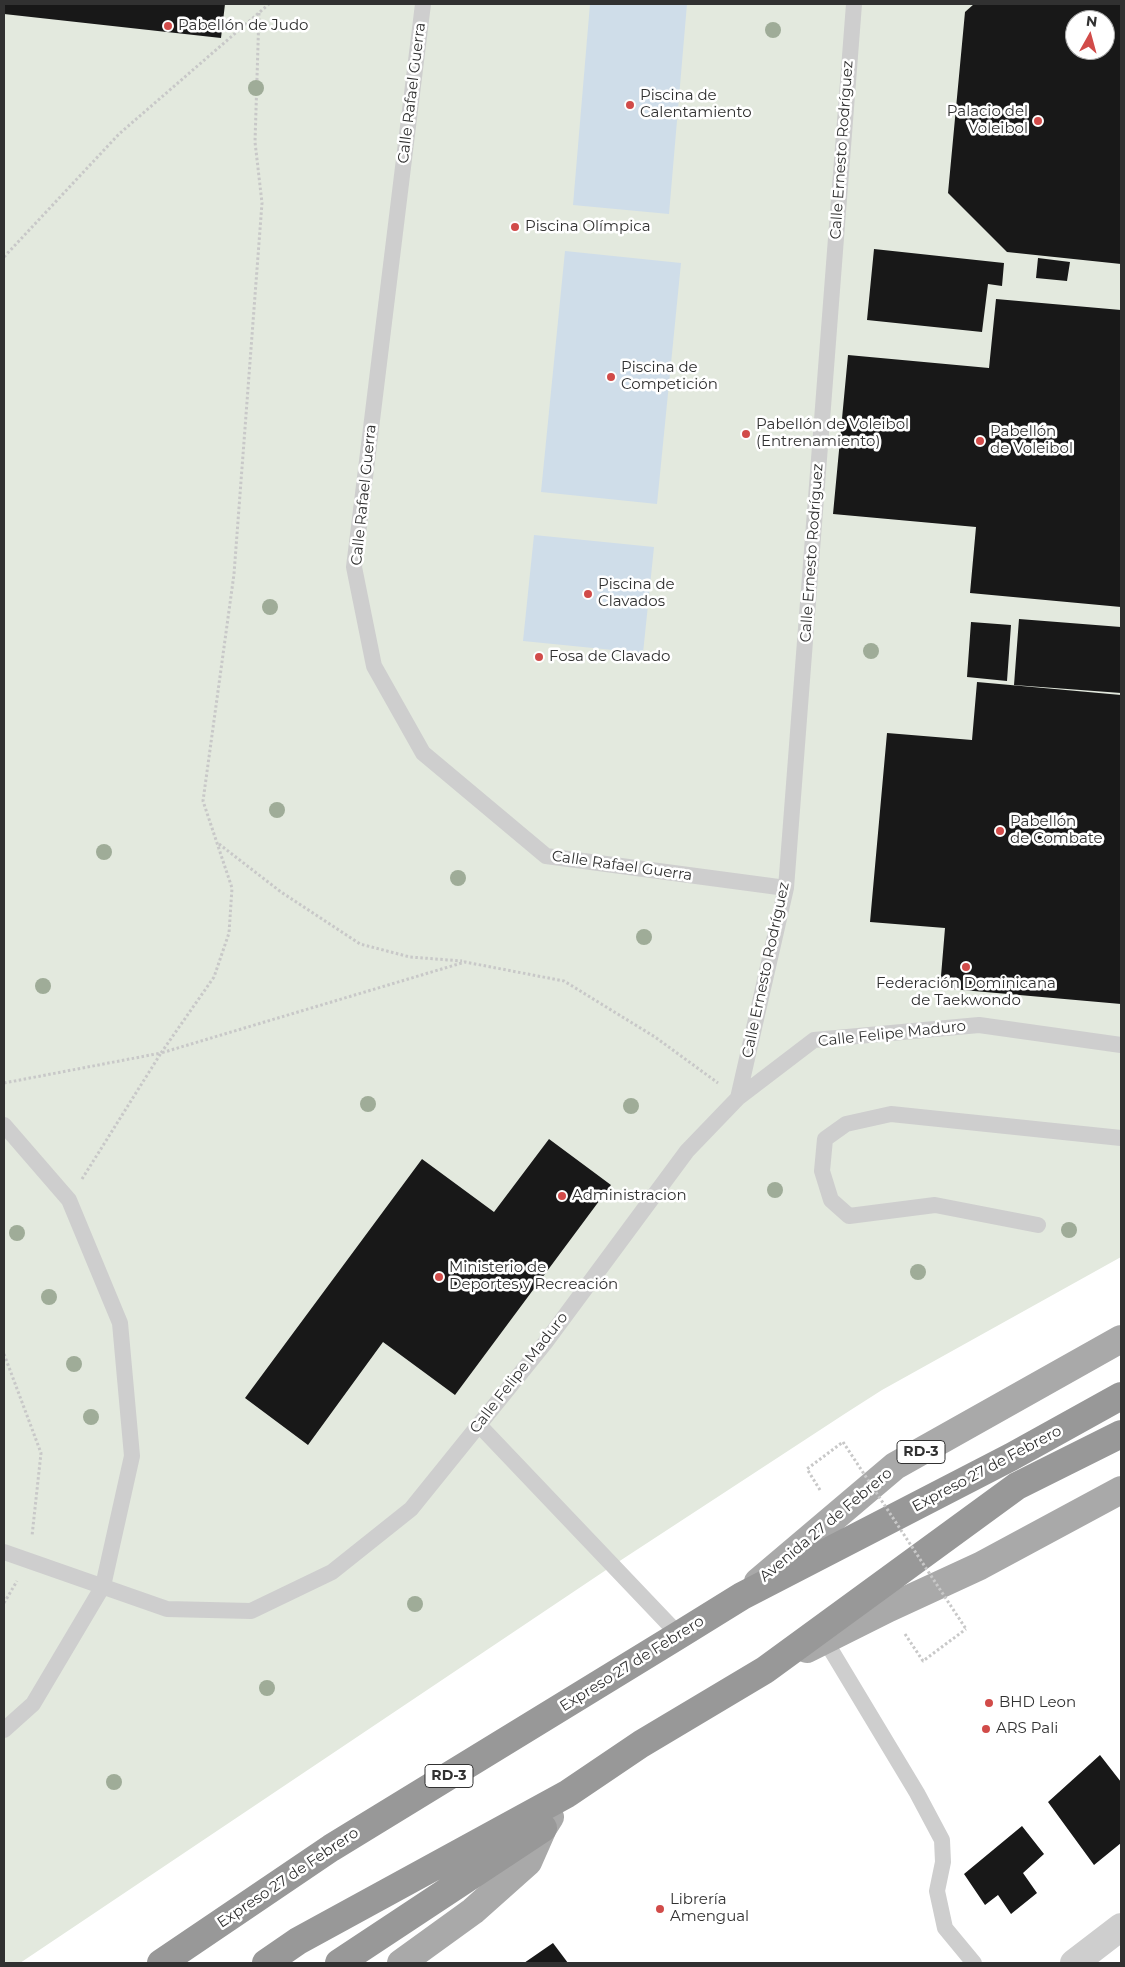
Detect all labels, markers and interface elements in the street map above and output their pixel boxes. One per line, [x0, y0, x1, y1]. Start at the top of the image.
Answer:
north arrow [1065, 10, 1115, 60]
text: N [1085, 11, 1098, 31]
place label: Pabellón de Judo [178, 17, 308, 35]
marker: Pabellón de Judo [162, 20, 174, 32]
street label: Calle Rafael Guerra [394, 22, 430, 164]
street label: Calle Ernesto Rodríguez [827, 60, 857, 240]
place label: Piscina de Calentamiento [640, 87, 752, 122]
marker: Piscina de Calentamiento [624, 99, 636, 111]
place label: Palacio del Voleibol [947, 103, 1028, 138]
marker: Palacio del Voleibol [1032, 115, 1044, 127]
place label: Piscina Olímpica [525, 218, 650, 236]
marker: Piscina Olímpica [509, 221, 521, 233]
place label: Piscina de Competición [621, 359, 718, 394]
marker: Piscina de Competición [605, 371, 617, 383]
place label: Pabellón de Voleibol (Entrenamiento) [756, 416, 909, 451]
place label: Pabellón de Voleibol [990, 423, 1073, 458]
street label: Calle Rafael Guerra [348, 424, 380, 566]
marker: Pabellón de Voleibol (Entrenamiento) [740, 428, 752, 440]
marker: Pabellón de Voleibol [974, 435, 986, 447]
street label: Calle Ernesto Rodríguez [797, 463, 827, 643]
place label: Piscina de Clavados [598, 576, 675, 611]
marker: Piscina de Clavados [582, 588, 594, 600]
place label: Fosa de Clavado [549, 648, 671, 666]
marker: Fosa de Clavado [533, 651, 545, 663]
place label: Pabellón de Combate [1010, 813, 1103, 848]
marker: Pabellón de Combate [994, 825, 1006, 837]
street label: Calle Rafael Guerra [551, 847, 693, 885]
street label: Calle Ernesto Rodríguez [739, 880, 793, 1060]
marker: Federación Dominicana de Taekwondo [960, 961, 972, 973]
place label: Federación Dominicana de Taekwondo [876, 975, 1056, 1010]
street label: Calle Felipe Maduro [817, 1017, 967, 1051]
place label: Administracion [572, 1187, 687, 1205]
marker: Administracion [556, 1190, 568, 1202]
place label: Ministerio de Deportes y Recreación [449, 1259, 618, 1294]
marker: Ministerio de Deportes y Recreación [433, 1271, 445, 1283]
street label: Calle Felipe Maduro [466, 1309, 572, 1437]
street label: Expreso 27 de Febrero [909, 1422, 1065, 1516]
road number: RD-3 [897, 1440, 945, 1464]
street label: Avenida 27 de Febrero [756, 1464, 896, 1586]
street label: Expreso 27 de Febrero [557, 1612, 707, 1716]
place label: BHD Leon [999, 1694, 1076, 1712]
marker: BHD Leon [983, 1697, 995, 1709]
place label: ARS Pali [996, 1720, 1058, 1738]
marker: ARS Pali [980, 1723, 992, 1735]
road number: RD-3 [425, 1764, 473, 1788]
street label: Expreso 27 de Febrero [214, 1824, 362, 1932]
place label: Librería Amengual [670, 1891, 749, 1926]
marker: Librería Amengual [654, 1903, 666, 1915]

